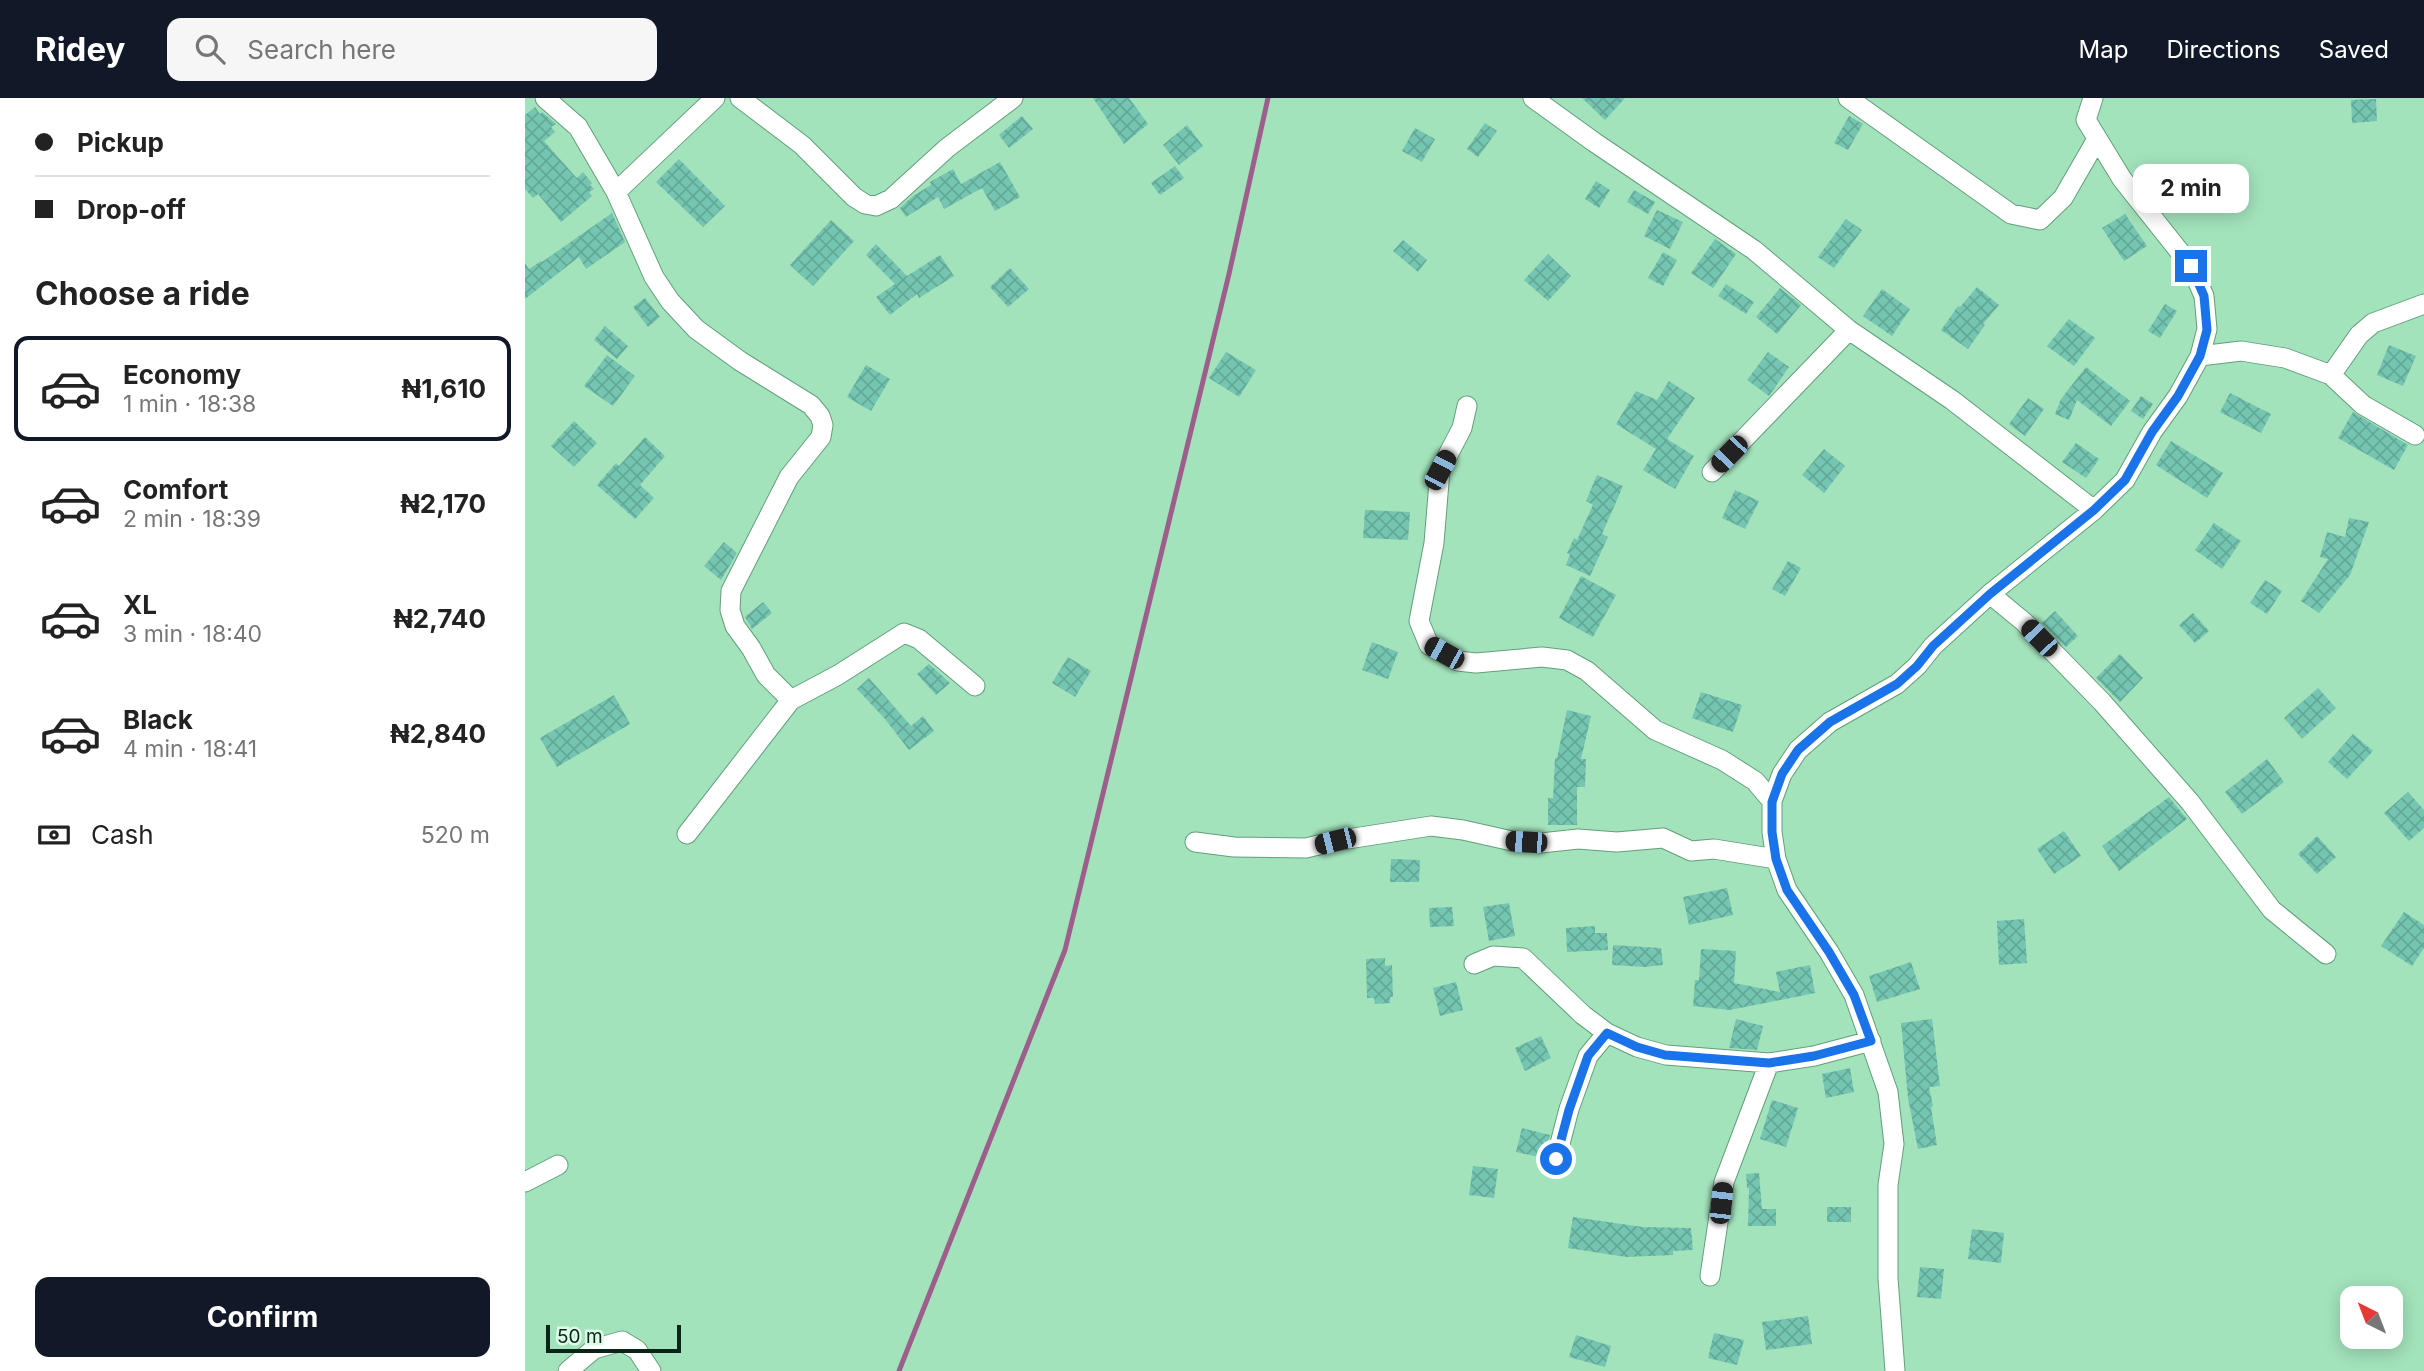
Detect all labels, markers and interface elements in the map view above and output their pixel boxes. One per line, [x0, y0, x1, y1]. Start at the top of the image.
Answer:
search box [167, 18, 657, 81]
text: Ridey [35, 29, 125, 69]
icon: search [191, 30, 229, 68]
text: Search here [247, 34, 396, 65]
text: Map [2079, 35, 2128, 64]
text: Directions [2166, 35, 2281, 64]
text: Saved [2319, 35, 2389, 64]
text: Pickup [77, 127, 164, 158]
callout: 2 min [2133, 164, 2249, 214]
text: 2 min [2160, 174, 2222, 202]
text: Drop-off [77, 194, 186, 225]
route end [2175, 250, 2207, 282]
text: Choose a ride [35, 274, 250, 313]
icon: car [39, 357, 102, 420]
text: Economy [123, 359, 241, 390]
text: ₦1,610 [402, 373, 486, 404]
text: 1 min · 18:38 [123, 390, 256, 418]
car [1707, 432, 1752, 476]
car [1421, 447, 1460, 493]
icon: car [39, 472, 102, 535]
text: Comfort [123, 474, 228, 505]
text: ₦2,170 [400, 488, 486, 519]
text: 2 min · 18:39 [123, 505, 261, 533]
icon: car [39, 587, 102, 650]
text: XL [123, 589, 157, 620]
text: ₦2,740 [393, 603, 486, 634]
car [2017, 616, 2062, 660]
text: 3 min · 18:40 [123, 620, 262, 648]
car [1421, 634, 1468, 672]
icon: car [39, 702, 102, 765]
text: Black [123, 704, 193, 735]
text: ₦2,840 [390, 718, 486, 749]
text: 4 min · 18:41 [123, 735, 257, 763]
icon: cash [35, 816, 73, 854]
text: Cash [91, 819, 154, 850]
text: 520 m [421, 821, 490, 849]
car [1313, 826, 1358, 856]
car [1505, 830, 1548, 854]
route start [1540, 1143, 1572, 1175]
car [1709, 1181, 1734, 1225]
button: Confirm [35, 1277, 490, 1357]
north arrow [2340, 1286, 2403, 1349]
map controls [2340, 1286, 2403, 1349]
scale bar [546, 1322, 681, 1354]
text: 50 m [557, 1325, 603, 1348]

